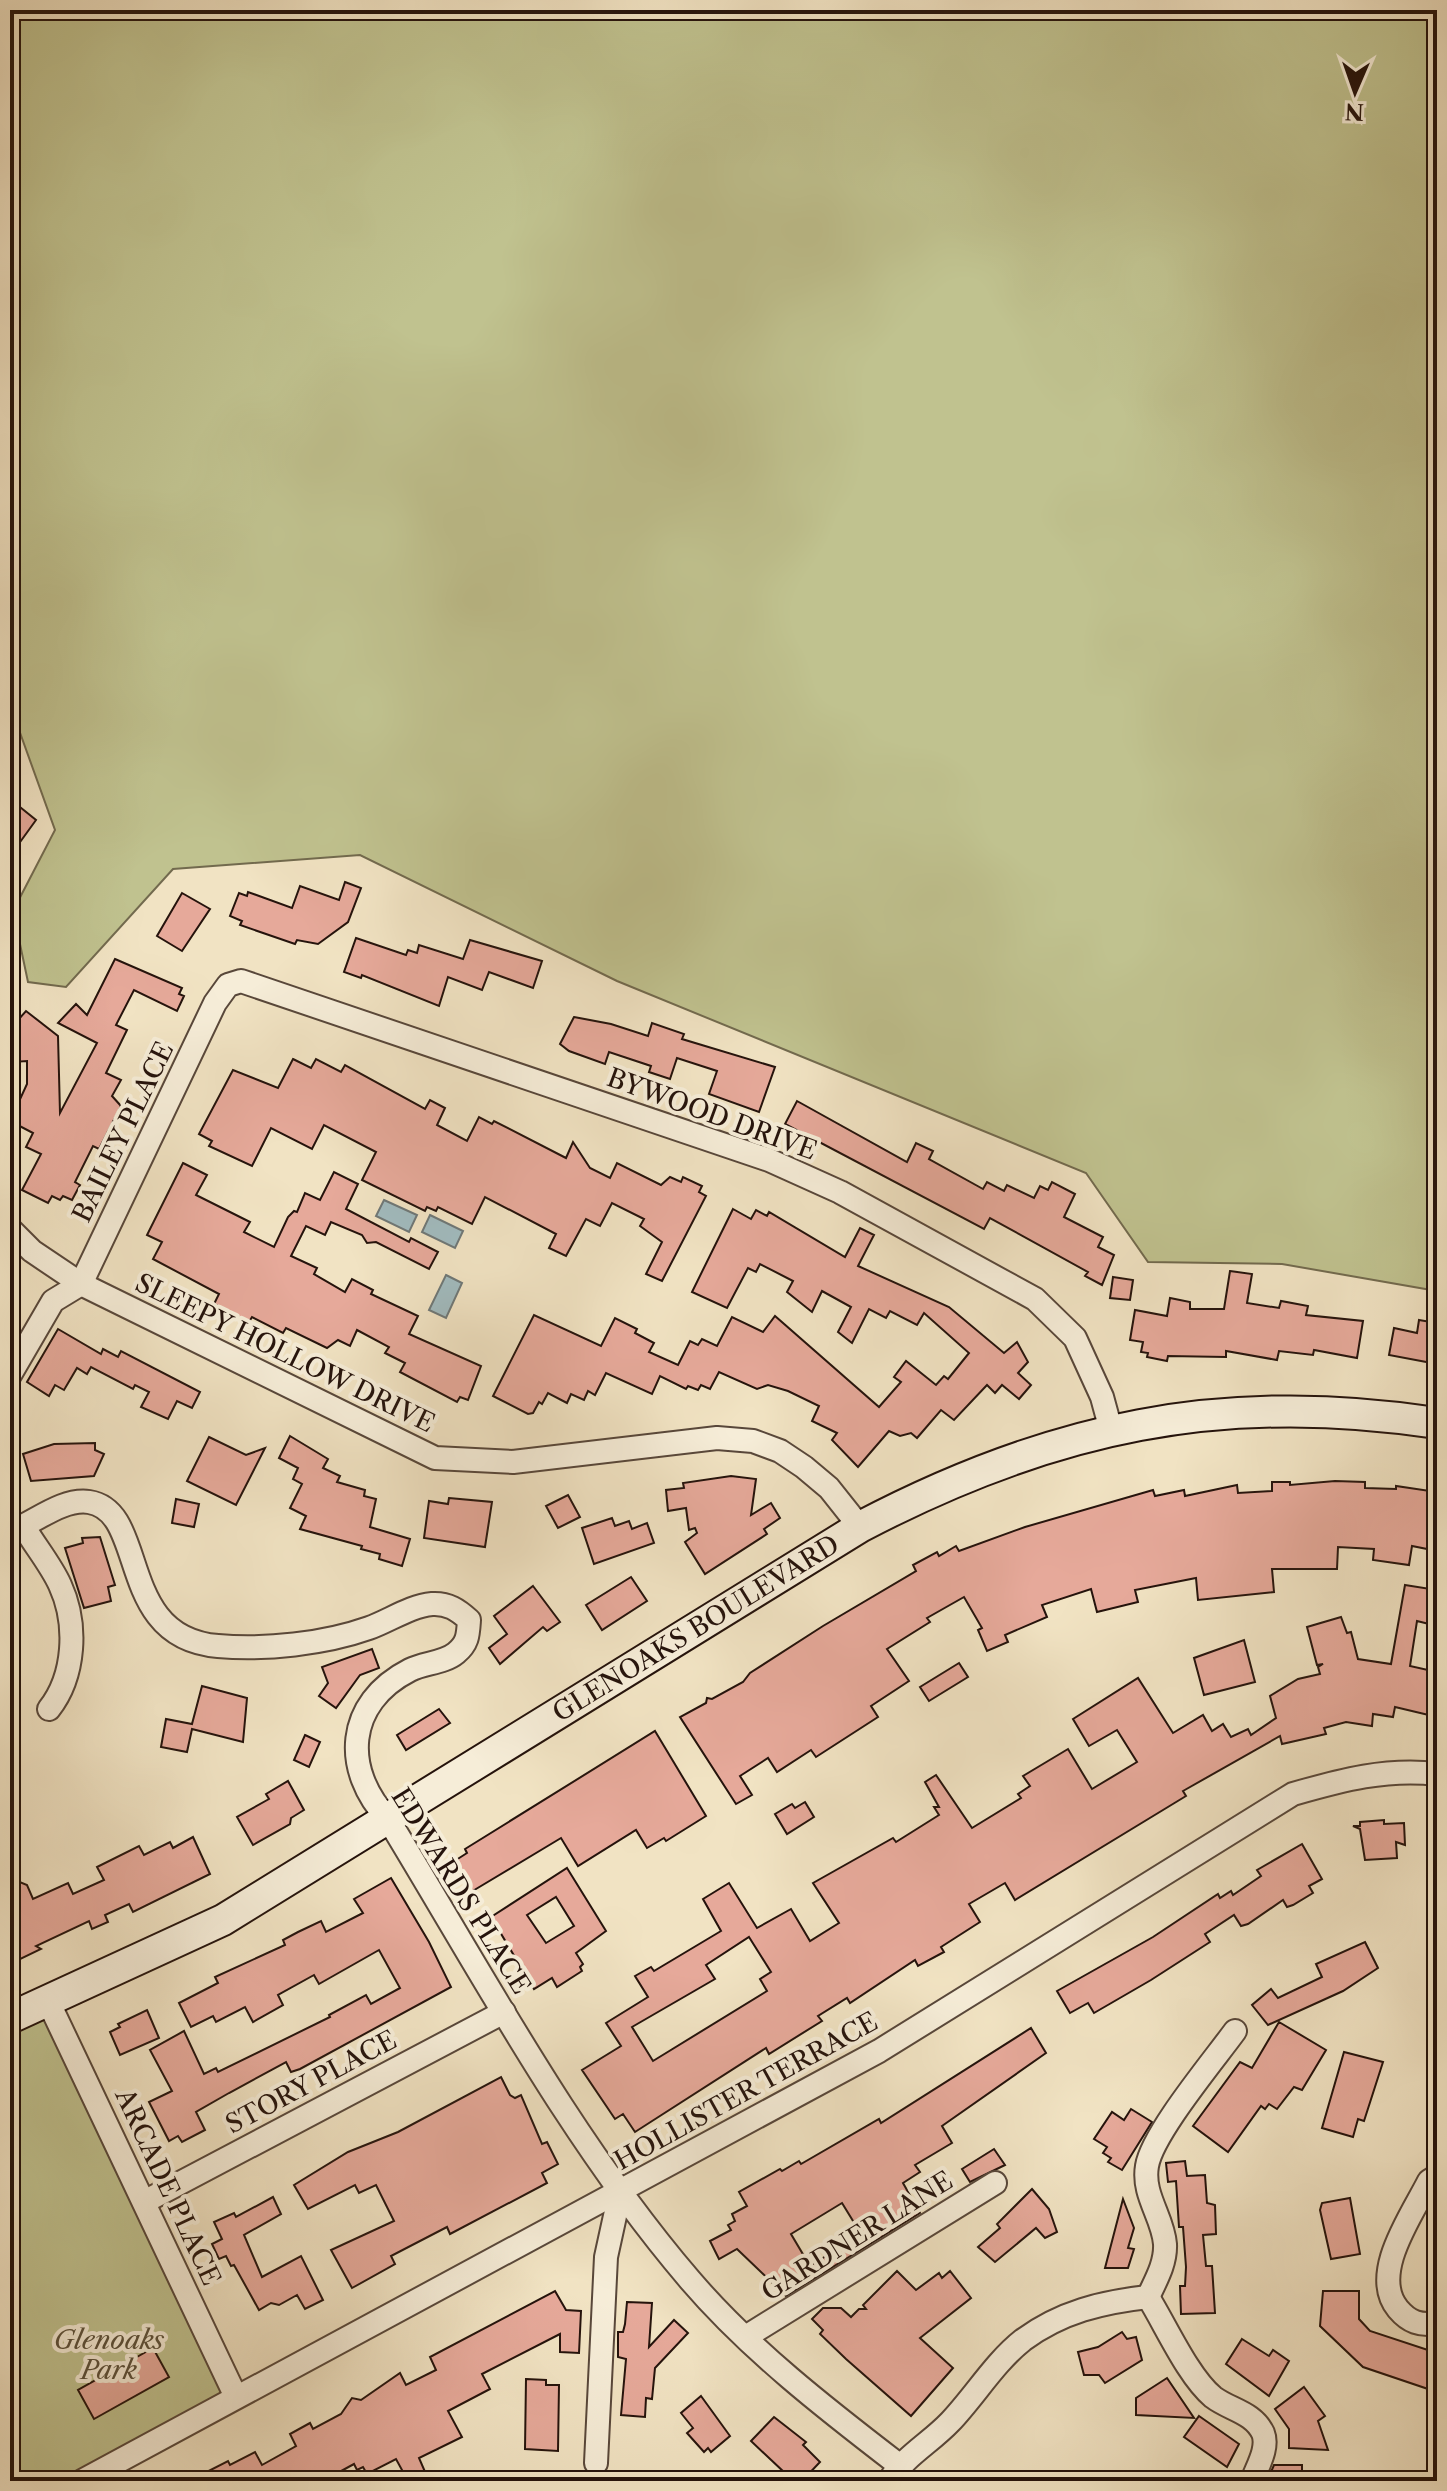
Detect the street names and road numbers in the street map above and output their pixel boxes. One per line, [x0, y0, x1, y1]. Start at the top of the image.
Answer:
street label: BAILEY PLACE [66, 1037, 180, 1227]
street label: BYWOOD DRIVE [603, 1061, 821, 1167]
street label: SLEEPY HOLLOW DRIVE [130, 1267, 440, 1439]
street label: GLENOAKS BOULEVARD [547, 1528, 845, 1729]
street label: EDWARDS PLACE [385, 1782, 537, 2000]
street label: HOLLISTER TERRACE [609, 2005, 883, 2177]
street label: STORY PLACE [220, 2023, 402, 2141]
street label: ARCADE PLACE [108, 2083, 228, 2290]
street label: GARDNER LANE [755, 2164, 959, 2308]

